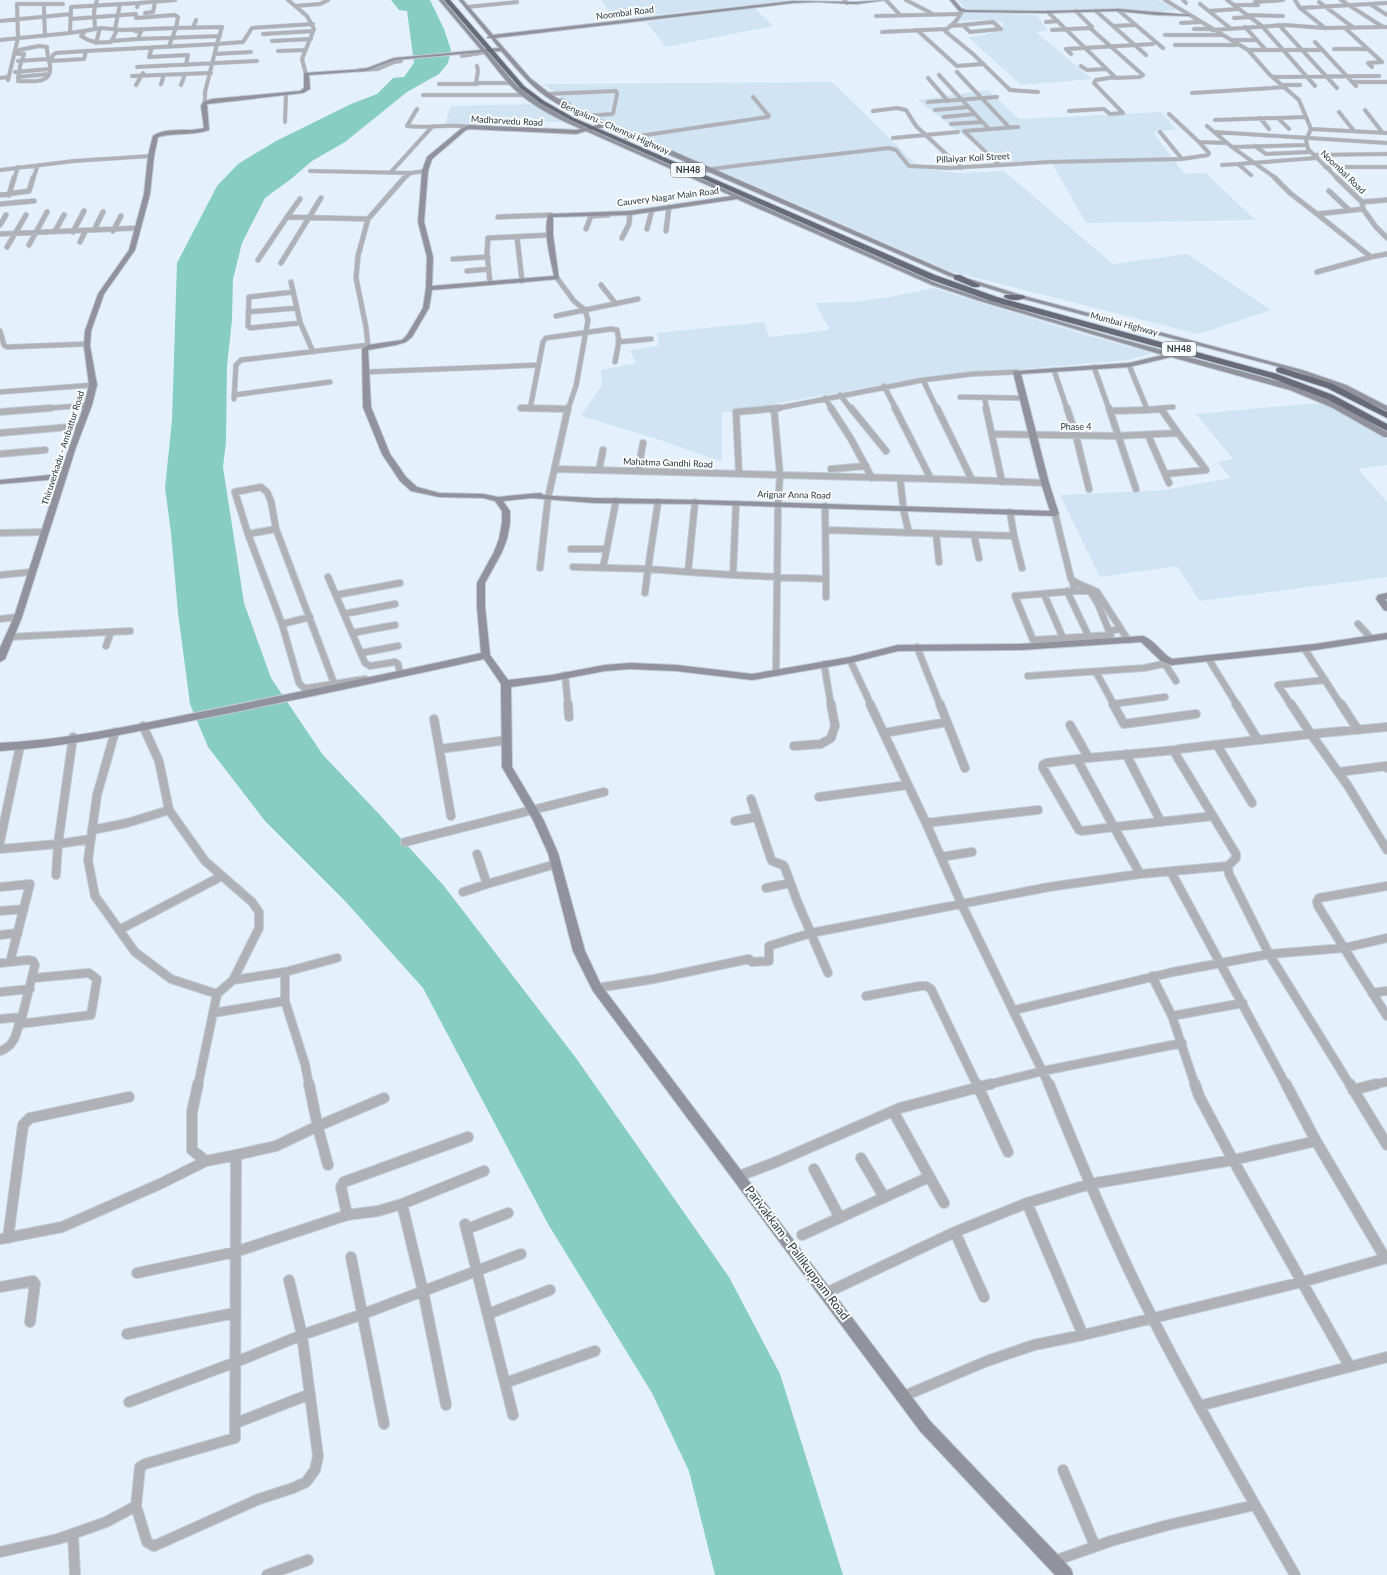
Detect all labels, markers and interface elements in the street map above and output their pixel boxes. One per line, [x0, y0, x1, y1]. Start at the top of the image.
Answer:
street label: Noombal Road [595, 3, 655, 22]
street label: Bengaluru - Chennai Highway [559, 99, 671, 157]
street label: Madharvedu Road [471, 113, 543, 128]
street label: Noombal Road [1319, 147, 1368, 196]
street label: Pillaiyar Koil Street [936, 150, 1011, 165]
road number: NH48 [671, 163, 705, 177]
street label: Cauvery Nagar Main Road [616, 185, 720, 208]
street label: Mumbai Highway [1089, 309, 1159, 338]
road number: NH48 [1162, 342, 1196, 356]
street label: Thiruverkadu - Ambattur Road [39, 389, 86, 506]
street label: Phase 4 [1060, 421, 1092, 432]
street label: Mahatma Gandhi Road [623, 455, 713, 470]
street label: Arignar Anna Road [757, 488, 831, 501]
street label: Parivakkam - Pallikuppam Road [742, 1183, 853, 1323]

